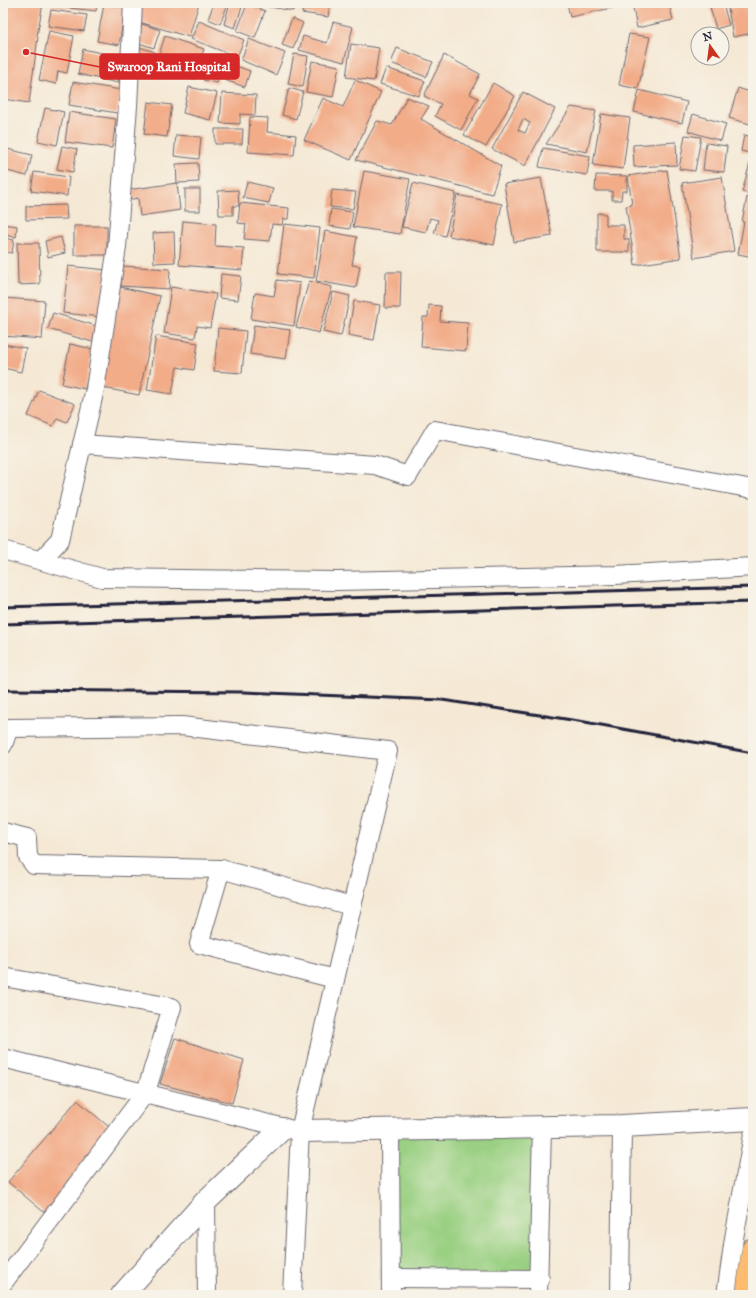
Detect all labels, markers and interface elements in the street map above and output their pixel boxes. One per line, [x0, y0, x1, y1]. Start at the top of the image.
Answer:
north arrow [690, 26, 730, 66]
text: N [702, 29, 714, 44]
callout: Swaroop Rani Hospital [100, 54, 239, 79]
text: Swaroop Rani Hospital [108, 59, 231, 75]

